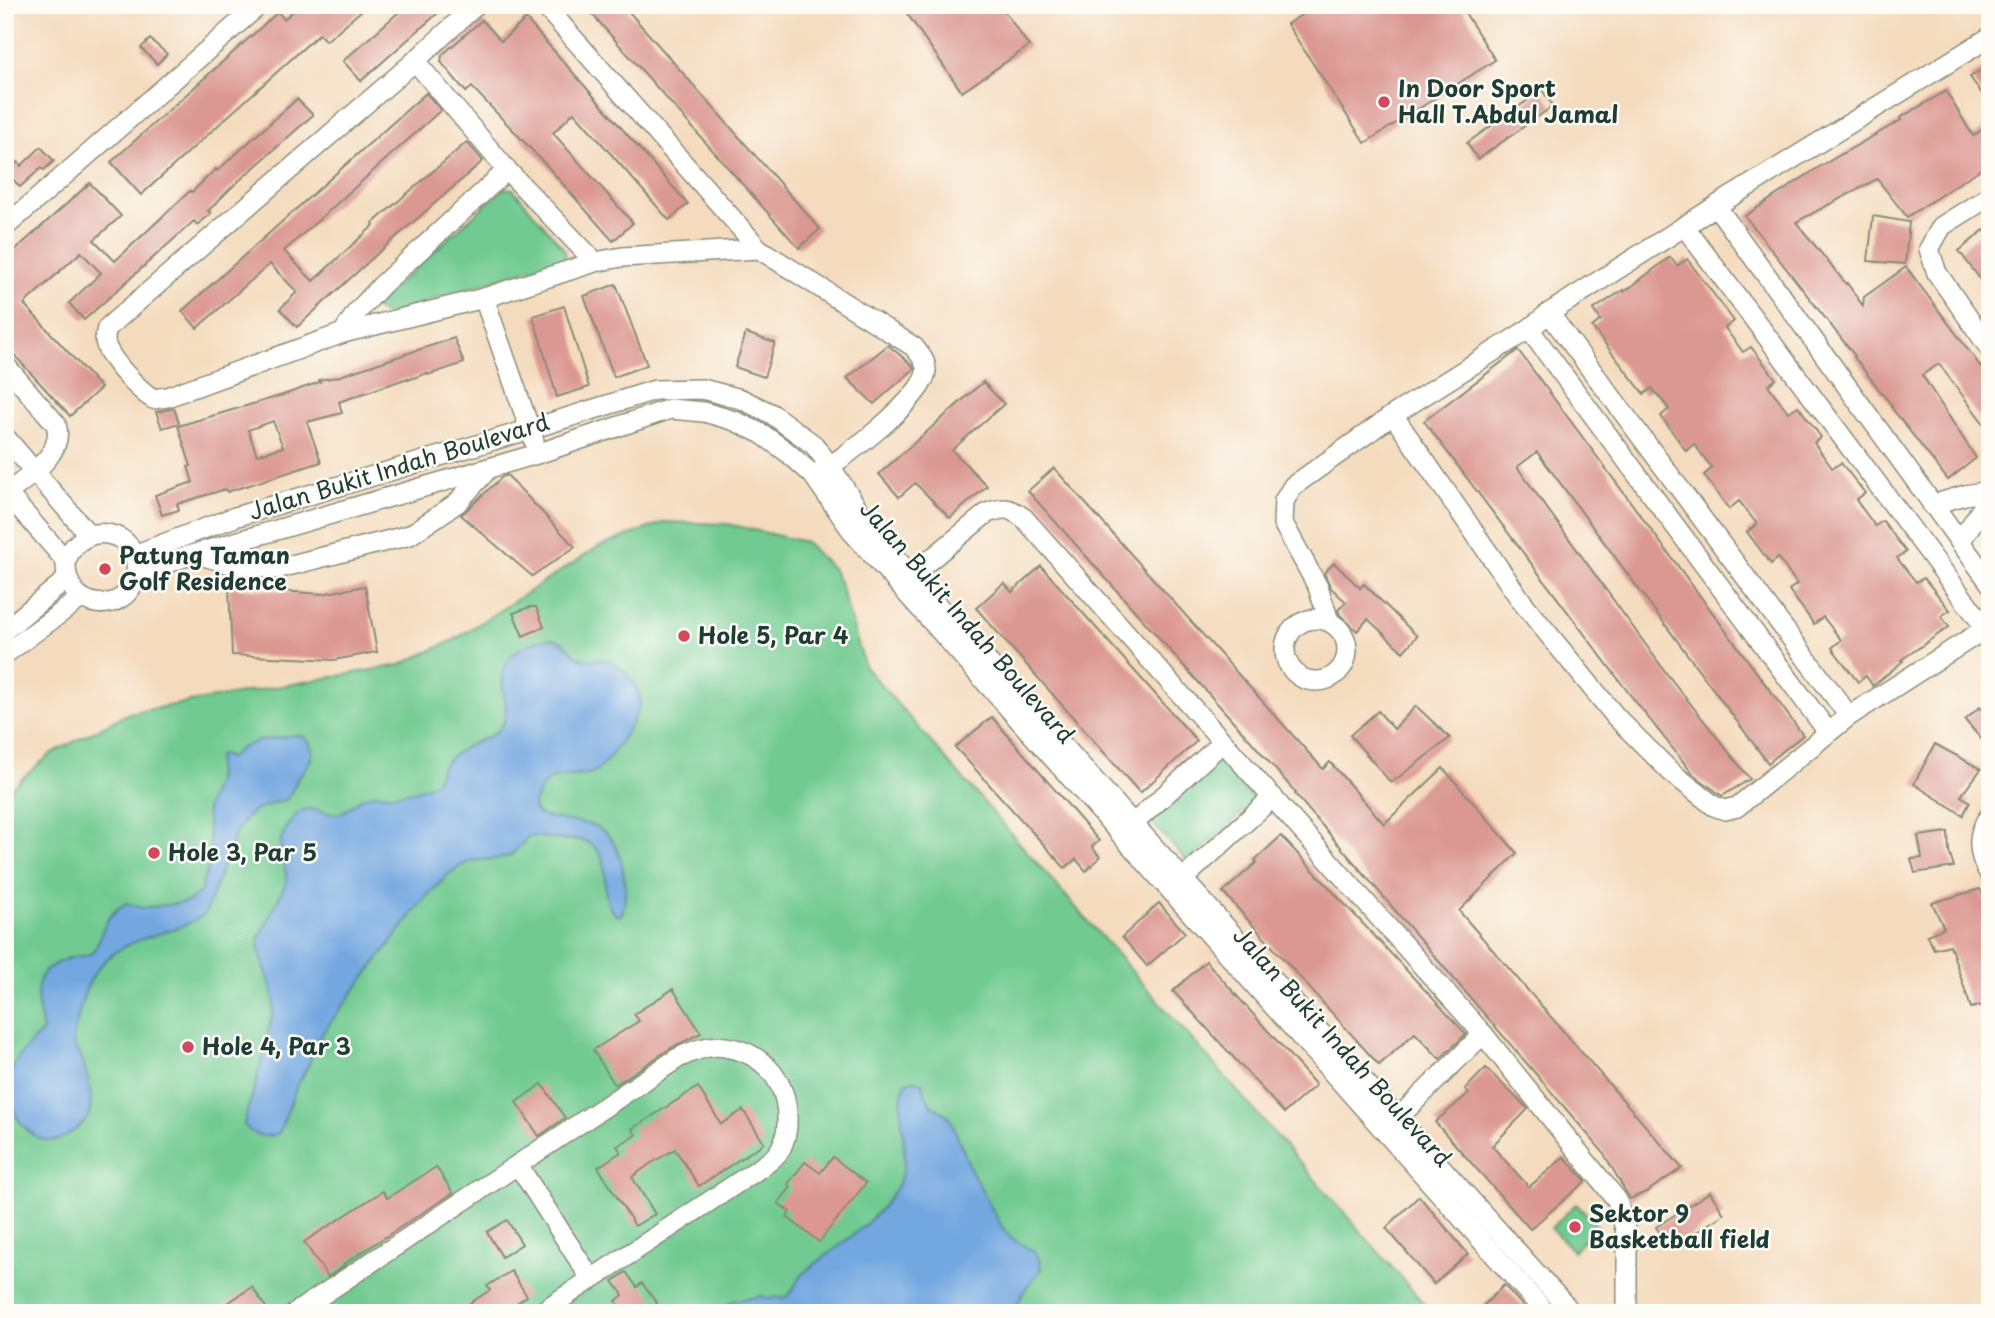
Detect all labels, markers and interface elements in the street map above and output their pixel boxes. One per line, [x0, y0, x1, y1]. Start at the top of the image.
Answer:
place label: In Door Sport Hall T.Abdul Jamal [1398, 70, 1618, 131]
marker: In Door Sport Hall T.Abdul Jamal [1376, 94, 1392, 110]
street label: Jalan Bukit Indah Boulevard [244, 403, 553, 528]
street label: Jalan Bukit Indah Boulevard [852, 492, 1084, 750]
place label: Patung Taman Golf Residence [119, 537, 290, 598]
marker: Patung Taman Golf Residence [97, 561, 113, 577]
place label: Hole 5, Par 4 [698, 617, 849, 652]
marker: Hole 5, Par 4 [676, 628, 692, 644]
place label: Hole 3, Par 5 [168, 834, 317, 869]
marker: Hole 3, Par 5 [146, 845, 162, 861]
street label: Jalan Bukit Indah Boulevard [1226, 918, 1461, 1174]
place label: Hole 4, Par 3 [202, 1028, 351, 1063]
marker: Hole 4, Par 3 [180, 1039, 196, 1055]
place label: Sektor 9 Basketball field [1589, 1195, 1770, 1256]
marker: Sektor 9 Basketball field [1567, 1219, 1583, 1235]

